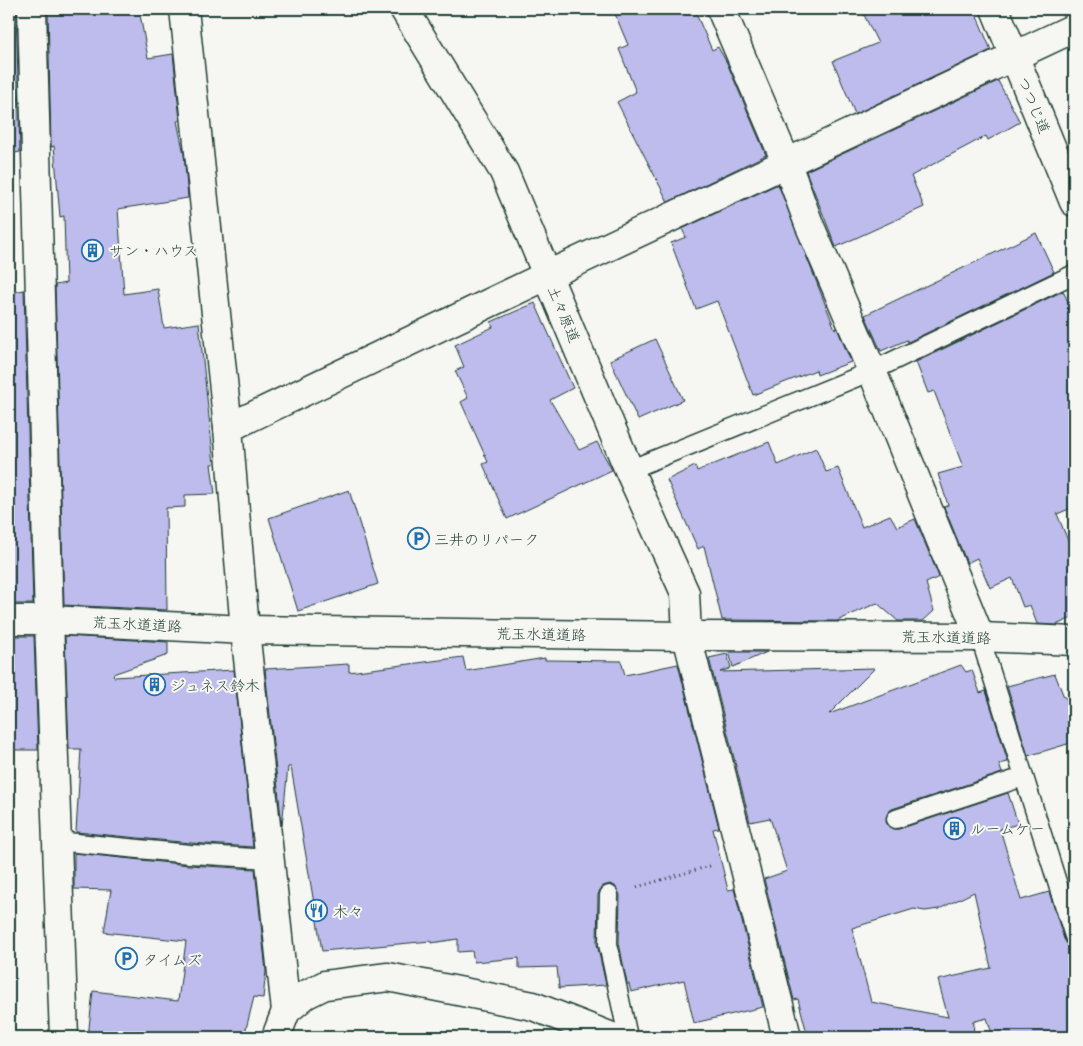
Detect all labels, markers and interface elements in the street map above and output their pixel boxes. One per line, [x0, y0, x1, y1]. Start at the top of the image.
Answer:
street label: つつじ道 [1013, 73, 1055, 137]
building icon: サン・ハウス [81, 238, 105, 262]
place label: サン・ハウス [109, 240, 198, 261]
street label: 土々原道 [543, 282, 585, 346]
parking icon: 三井のリパーク [406, 527, 430, 551]
place label: 三井のリパーク [434, 529, 539, 550]
street label: 荒玉水道道路 [92, 611, 182, 637]
street label: 荒玉水道道路 [496, 623, 586, 645]
street label: 荒玉水道道路 [901, 626, 991, 648]
building icon: ジュネス鈴木 [142, 673, 166, 697]
place label: ジュネス鈴木 [170, 675, 260, 696]
building icon: ルームケー [942, 816, 966, 840]
place label: ルームケー [970, 818, 1045, 839]
restaurant icon: 木々 [305, 899, 329, 923]
place label: 木々 [333, 901, 363, 922]
parking icon: タイムズ [115, 947, 139, 971]
place label: タイムズ [143, 949, 202, 970]

